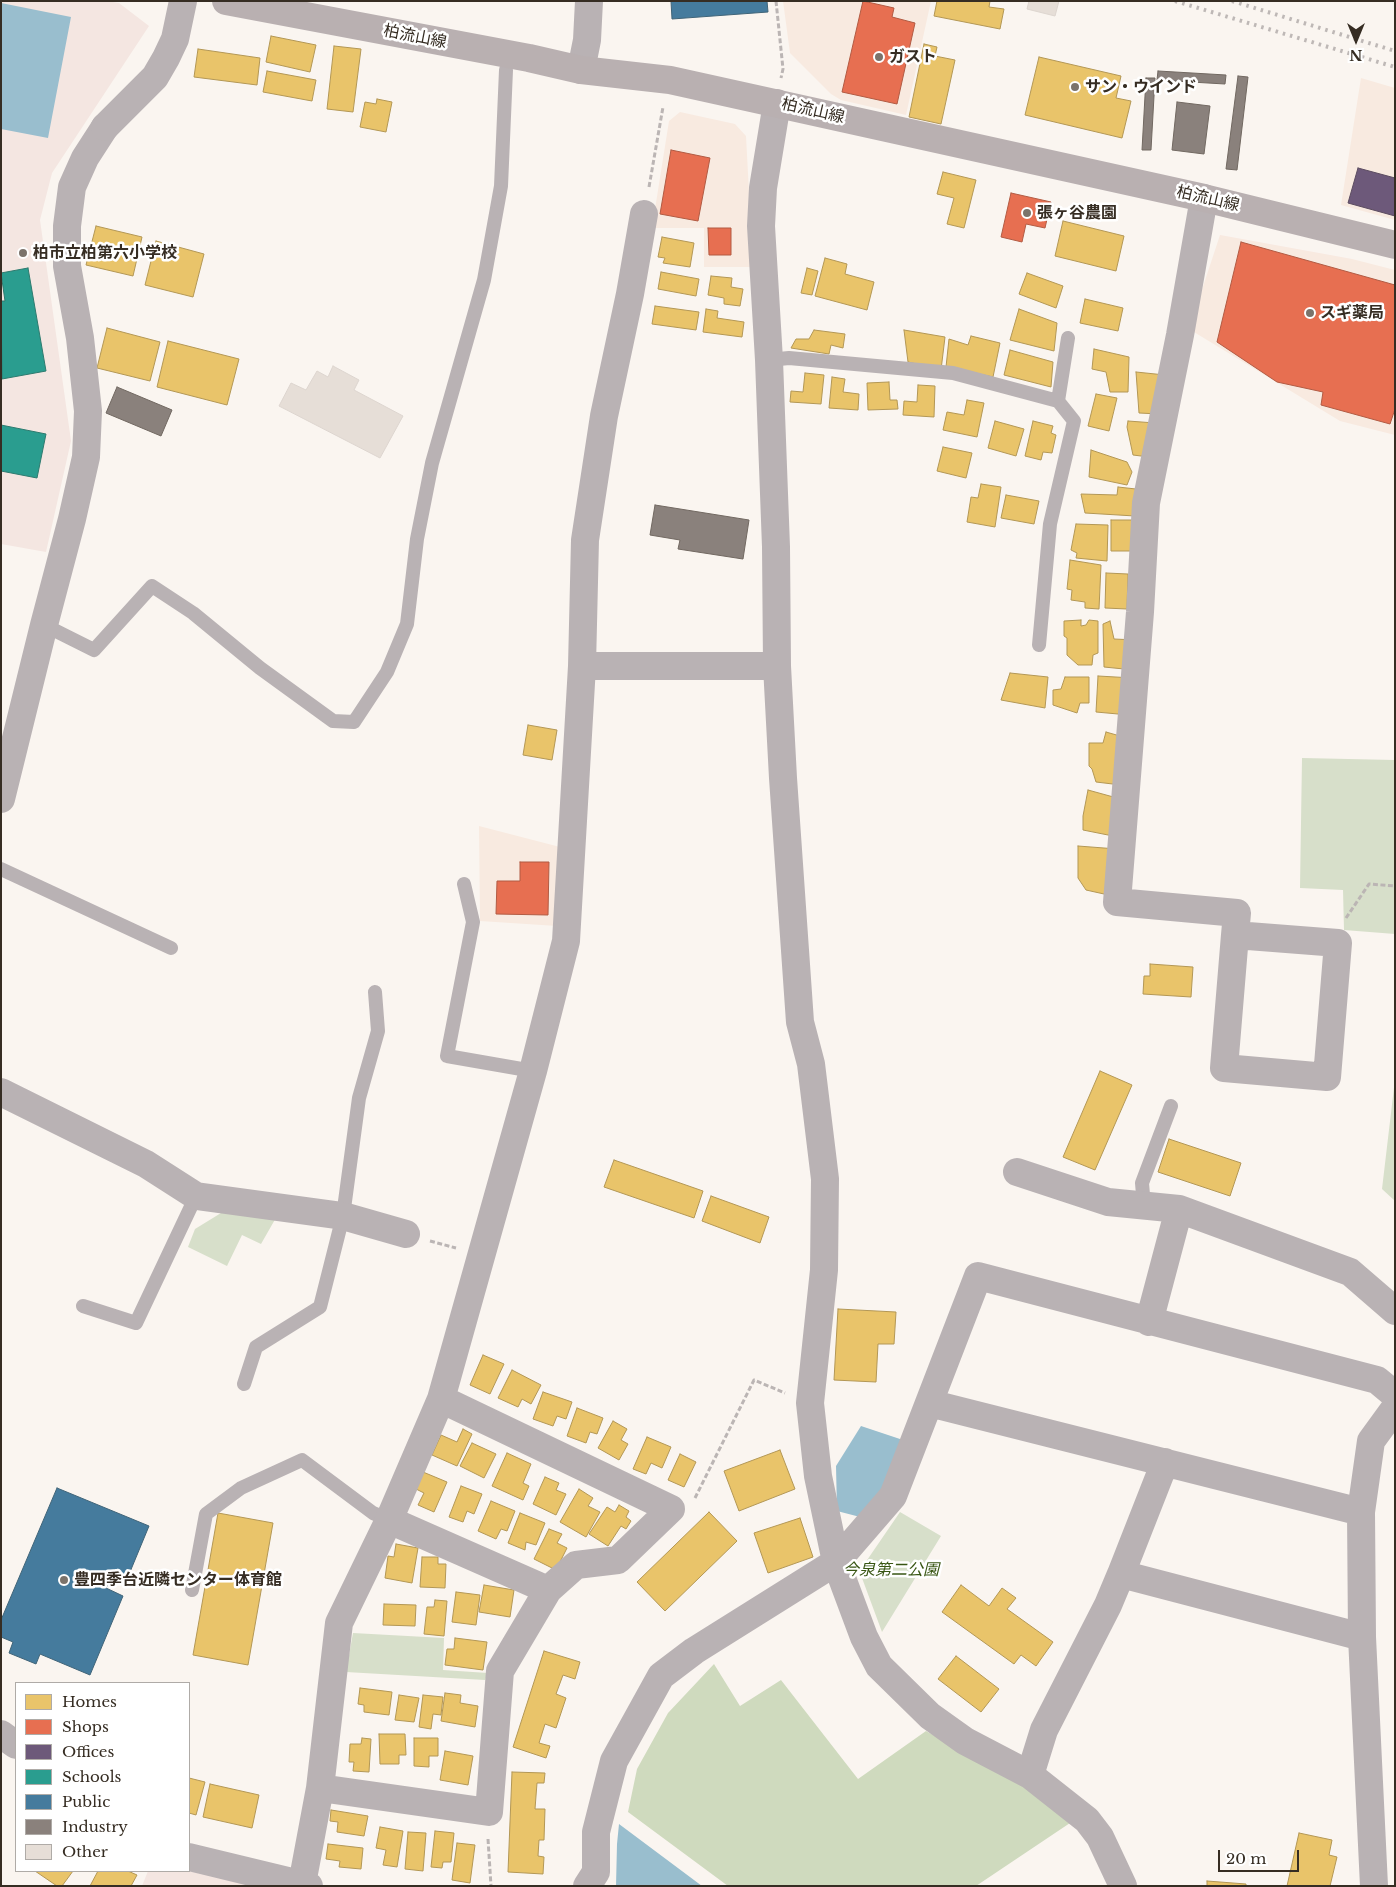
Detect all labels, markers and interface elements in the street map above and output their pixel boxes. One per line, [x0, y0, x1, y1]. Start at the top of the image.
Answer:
north arrow [1331, 15, 1381, 65]
street label: 柏流山線 [382, 21, 448, 53]
text: N [1349, 46, 1363, 64]
place label: ガスト [889, 47, 937, 67]
marker: ガスト [873, 51, 885, 63]
place label: サン・ウインド [1085, 77, 1197, 97]
marker: サン・ウインド [1069, 81, 1081, 93]
street label: 柏流山線 [780, 94, 846, 128]
street label: 柏流山線 [1175, 182, 1241, 216]
place label: 張ヶ谷農園 [1037, 203, 1117, 223]
marker: 張ヶ谷農園 [1021, 207, 1033, 219]
place label: 柏市立柏第六小学校 [33, 243, 177, 263]
marker: 柏市立柏第六小学校 [17, 247, 29, 259]
place label: スギ薬局 [1320, 303, 1384, 323]
marker: スギ薬局 [1304, 307, 1316, 319]
park label: 今泉第二公園 [843, 1560, 939, 1580]
place label: 豊四季台近隣センター体育館 [74, 1570, 282, 1590]
marker: 豊四季台近隣センター体育館 [58, 1574, 70, 1586]
legend [15, 1682, 190, 1872]
text: Homes [62, 1692, 117, 1711]
text: Shops [62, 1717, 109, 1736]
text: Offices [62, 1742, 114, 1761]
text: Schools [62, 1767, 121, 1786]
text: Public [62, 1792, 110, 1811]
text: Industry [62, 1817, 128, 1836]
scale bar [1221, 1840, 1302, 1872]
text: Other [62, 1842, 108, 1861]
text: 20 m [1226, 1849, 1266, 1868]

